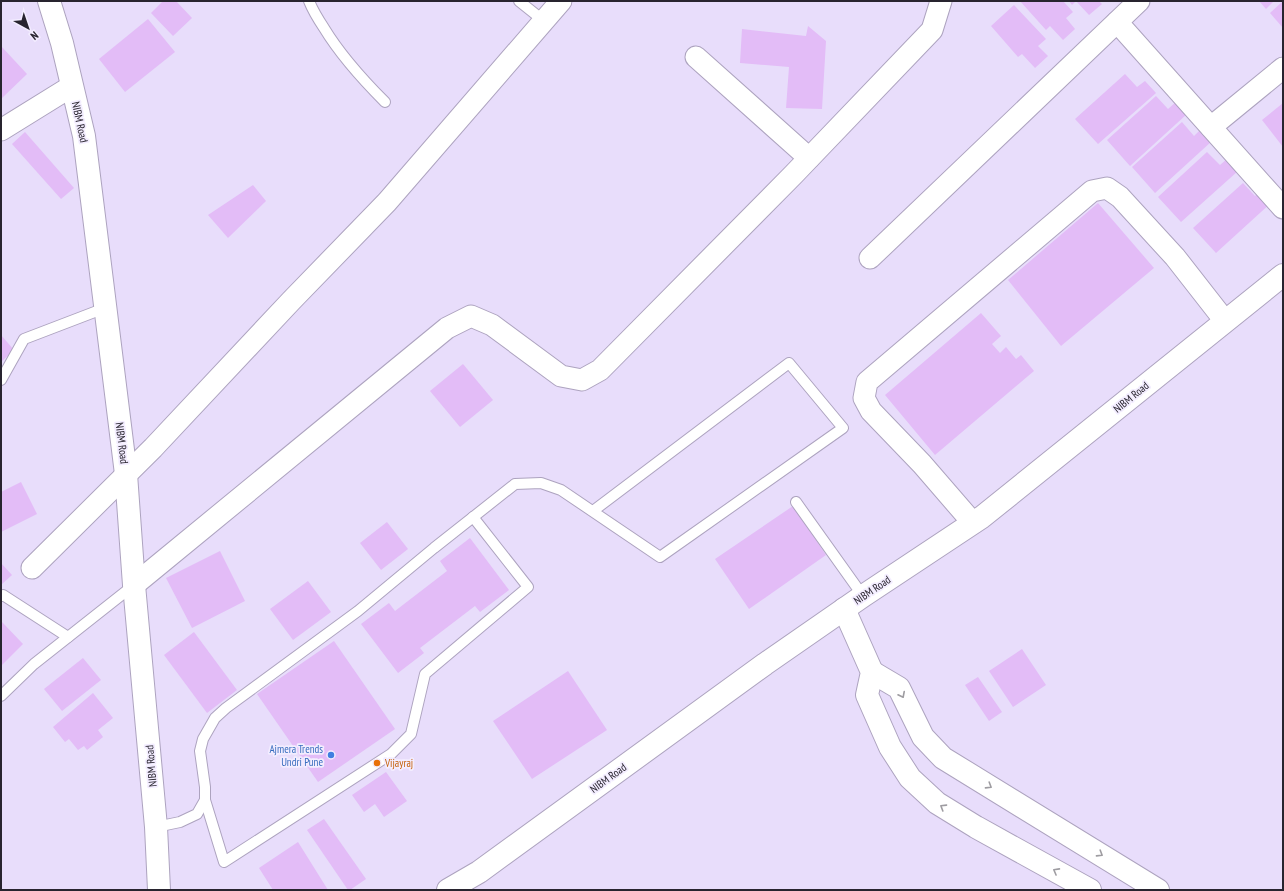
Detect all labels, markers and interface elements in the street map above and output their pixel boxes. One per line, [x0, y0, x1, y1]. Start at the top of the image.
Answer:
north arrow [8, 8, 48, 48]
text: N [28, 28, 41, 43]
street label: NIBM Road [69, 100, 91, 144]
street label: NIBM Road [1110, 378, 1152, 416]
street label: NIBM Road [113, 421, 132, 465]
street label: NIBM Road [851, 572, 893, 607]
one-way arrow [897, 690, 905, 698]
place label: Ajmera Trends Undri Pune [269, 742, 323, 769]
street label: NIBM Road [142, 744, 160, 787]
marker: Ajmera Trends Undri Pune [326, 750, 336, 760]
place label: Vijayraj [384, 756, 413, 770]
marker: Vijayraj [372, 758, 382, 768]
street label: NIBM Road [587, 760, 629, 796]
one-way arrow [985, 782, 992, 789]
one-way arrow [940, 804, 947, 812]
one-way arrow [1096, 850, 1103, 857]
one-way arrow [1053, 869, 1060, 876]

